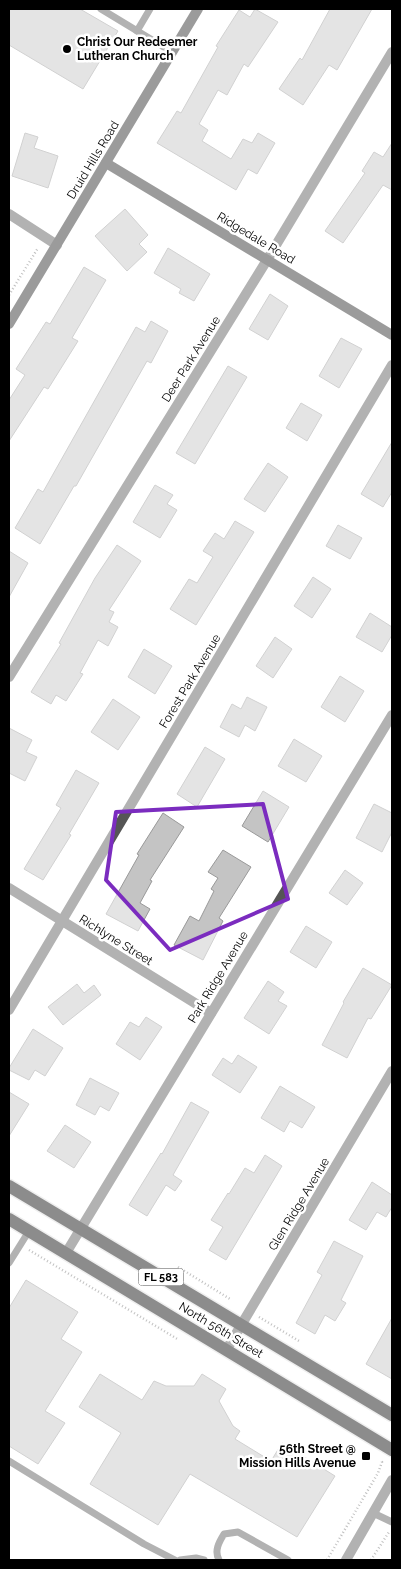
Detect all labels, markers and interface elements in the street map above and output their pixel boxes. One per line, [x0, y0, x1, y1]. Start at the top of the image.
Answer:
place label: Christ Our Redeemer Lutheran Church [77, 35, 198, 63]
marker: Christ Our Redeemer Lutheran Church [61, 43, 73, 55]
street label: Druid Hills Road [64, 118, 122, 202]
street label: Ridgedale Road [214, 209, 298, 267]
street label: Deer Park Avenue [159, 313, 223, 405]
street label: Forest Park Avenue [156, 632, 224, 730]
street label: Richlyne Street [77, 912, 155, 968]
street label: Park Ridge Avenue [185, 929, 251, 1025]
street label: Glen Ridge Avenue [266, 1155, 332, 1253]
road number: FL 583 [138, 1268, 184, 1286]
street label: North 56th Street [176, 1299, 266, 1361]
place label: 56th Street @ Mission Hills Avenue [239, 1442, 356, 1470]
marker: 56th Street @ Mission Hills Avenue [360, 1450, 372, 1462]

